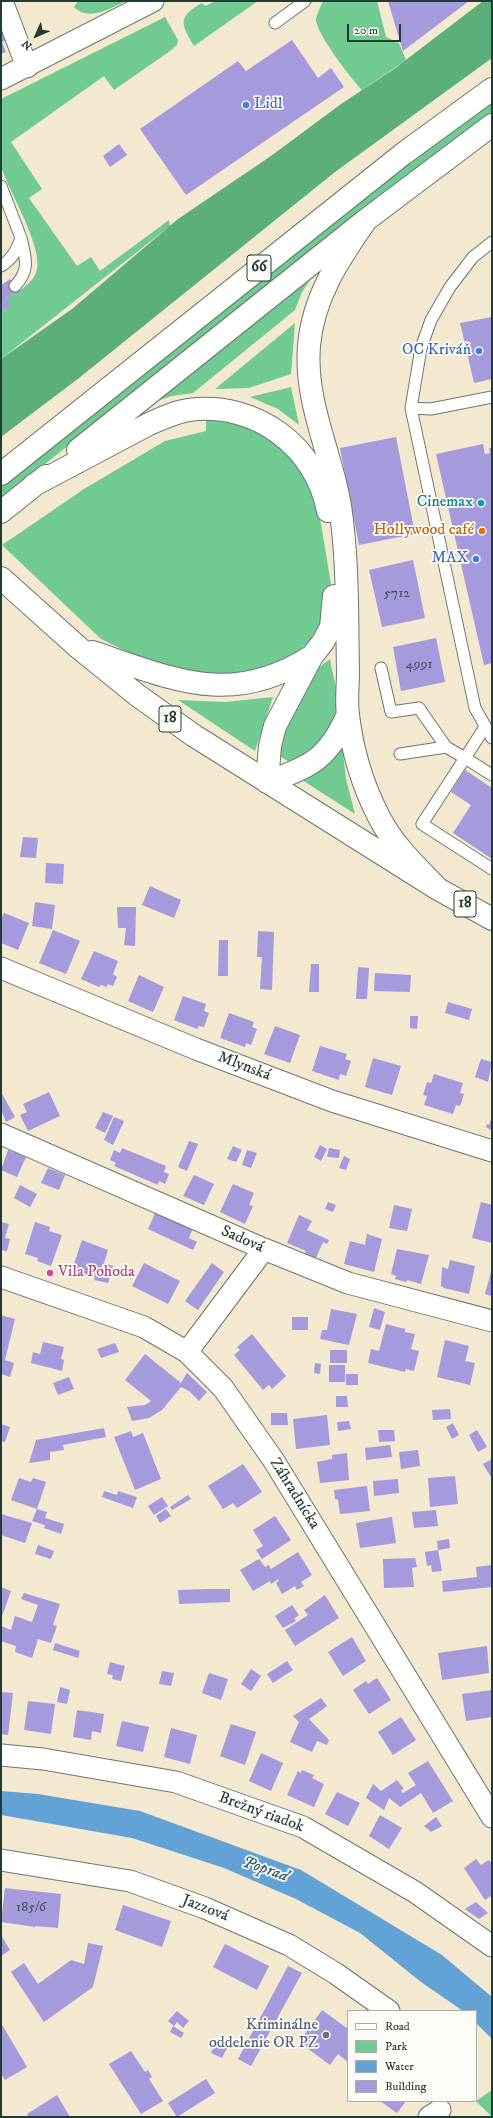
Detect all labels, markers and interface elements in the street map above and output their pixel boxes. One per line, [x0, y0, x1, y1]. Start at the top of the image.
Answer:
north arrow [16, 16, 56, 56]
scale bar [349, 16, 403, 42]
text: 20 m [354, 23, 378, 38]
text: N [19, 36, 36, 53]
place label: Lidl [254, 95, 282, 115]
marker: Lidl [241, 100, 251, 110]
road number: 66 [247, 255, 271, 281]
place label: OC Kriváň [402, 341, 471, 361]
marker: OC Kriváň [474, 346, 484, 356]
place label: Cinemax [417, 493, 473, 513]
marker: Cinemax [476, 498, 486, 508]
place label: Hollywood café [374, 521, 474, 541]
marker: Hollywood café [477, 526, 487, 536]
place label: MAX [432, 549, 468, 569]
marker: MAX [471, 554, 481, 564]
house number: 5712 [384, 586, 410, 602]
house number: 4991 [405, 657, 433, 673]
road number: 18 [159, 706, 181, 732]
road number: 18 [454, 891, 476, 917]
street label: Mlynská [215, 1048, 273, 1086]
street label: Sadová [218, 1222, 266, 1258]
place label: Vila Pohoda [58, 1263, 135, 1283]
marker: Vila Pohoda [45, 1268, 55, 1278]
street label: Záhradnícka [265, 1455, 323, 1533]
street label: Brežný riadok [216, 1789, 306, 1837]
water label: Poprad [239, 1853, 291, 1887]
street label: Jazzová [179, 1891, 231, 1927]
house number: 185/6 [16, 1900, 46, 1916]
legend [347, 2010, 477, 2102]
place label: Kriminálne oddelenie OR PZ [209, 2016, 318, 2054]
text: Road [385, 2019, 410, 2034]
marker: Kriminálne oddelenie OR PZ [321, 2030, 331, 2040]
text: Park [385, 2039, 407, 2054]
text: Water [385, 2059, 414, 2074]
text: Building [385, 2079, 426, 2094]

